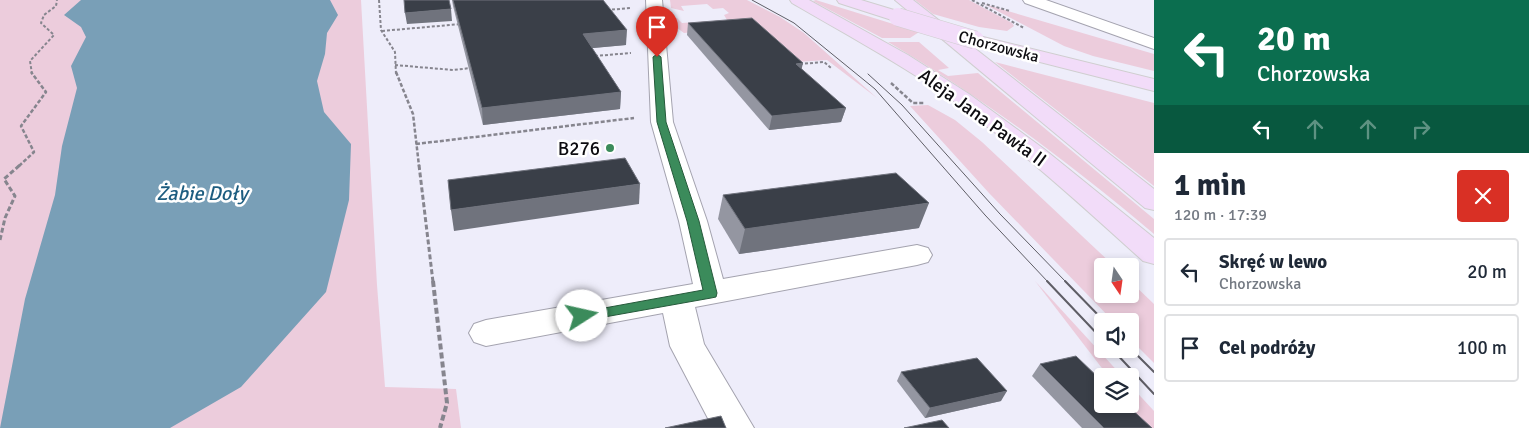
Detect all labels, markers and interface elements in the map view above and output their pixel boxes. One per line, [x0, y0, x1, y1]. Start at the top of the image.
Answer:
pin [636, 6, 678, 57]
icon: arrive [643, 13, 671, 41]
text: 20 m [1257, 17, 1331, 60]
icon: left [1174, 20, 1239, 85]
street label: Chorzowska [956, 27, 1041, 67]
text: Chorzowska [1257, 60, 1370, 87]
street label: Aleja Jana Pawła II [914, 63, 1051, 172]
icon: left [1248, 115, 1276, 143]
icon: ahead [1301, 115, 1329, 143]
icon: ahead [1354, 115, 1382, 143]
icon: right [1407, 115, 1435, 143]
place label: B276 [558, 137, 600, 161]
marker: B276 [604, 142, 616, 154]
text: 1 min [1174, 167, 1246, 204]
button: close [1457, 170, 1509, 222]
water label: Żabie Doły [156, 181, 250, 206]
text: 120 m · 17:39 [1174, 205, 1267, 225]
text: Skręć w lewo [1219, 250, 1327, 274]
north arrow [1094, 258, 1139, 302]
map controls [1094, 258, 1139, 413]
icon: left [1176, 258, 1204, 286]
text: 20 m [1467, 260, 1507, 284]
text: Chorzowska [1219, 274, 1301, 294]
position arrow [555, 289, 607, 341]
button: sound [1094, 313, 1139, 358]
icon: arrive [1176, 334, 1204, 362]
text: Cel podróży [1219, 336, 1315, 360]
text: 100 m [1457, 336, 1507, 360]
button: layers [1094, 368, 1139, 413]

